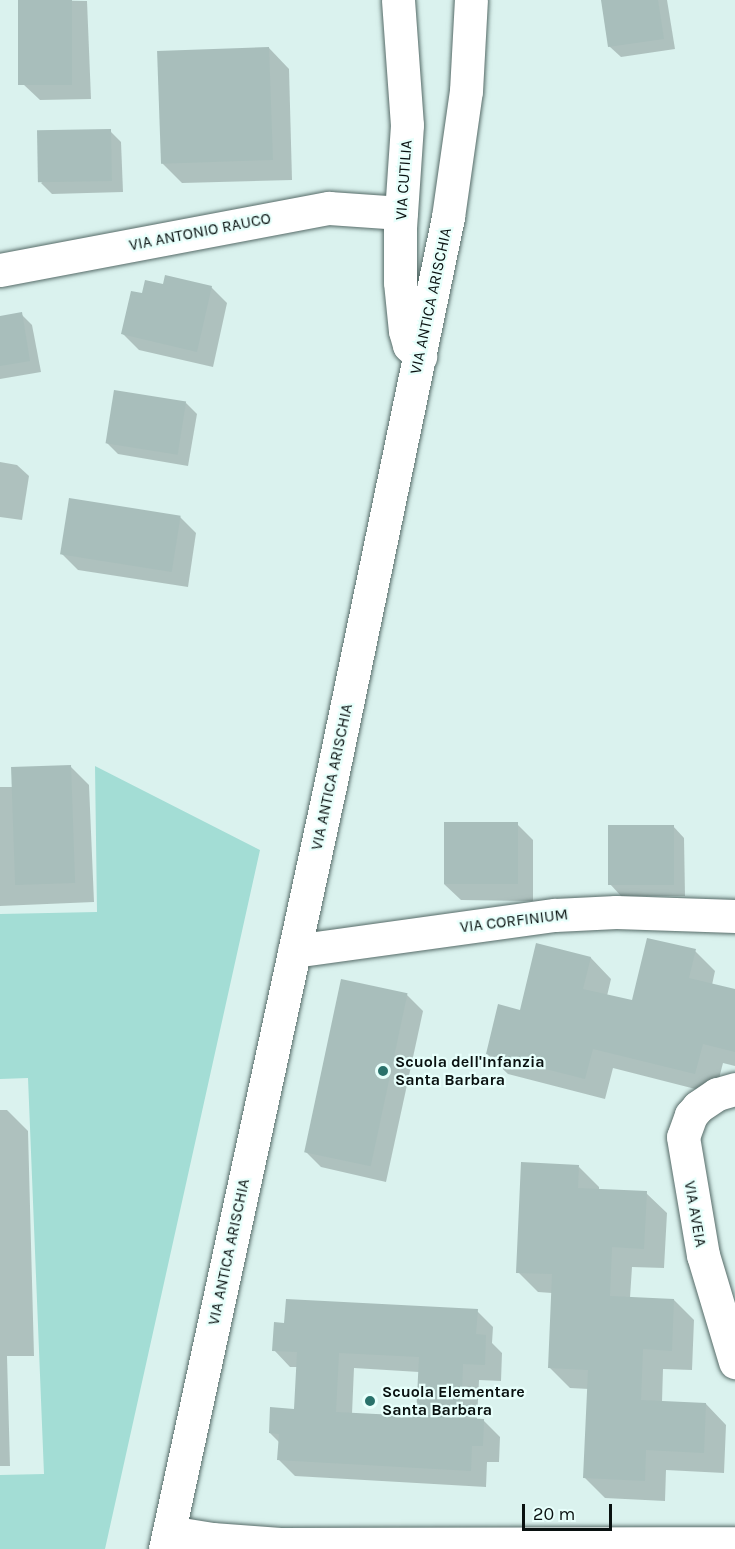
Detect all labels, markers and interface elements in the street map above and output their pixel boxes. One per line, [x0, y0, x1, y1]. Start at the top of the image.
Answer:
street label: VIA CUTILIA [392, 139, 416, 221]
street label: VIA ANTONIO RAUCO [127, 209, 273, 255]
street label: VIA ANTICA ARISCHIA [406, 226, 456, 376]
street label: VIA ANTICA ARISCHIA [307, 702, 357, 852]
street label: VIA CORFINIUM [459, 905, 569, 937]
place label: Scuola dell'Infanzia Santa Barbara [395, 1052, 545, 1090]
marker: Scuola dell'Infanzia Santa Barbara [376, 1064, 390, 1078]
street label: VIA ANTICA ARISCHIA [204, 1177, 254, 1327]
street label: VIA AVEIA [680, 1179, 710, 1249]
place label: Scuola Elementare Santa Barbara [382, 1382, 525, 1420]
marker: Scuola Elementare Santa Barbara [363, 1394, 377, 1408]
scale bar [525, 1492, 615, 1530]
text: 20 m [533, 1503, 575, 1525]

